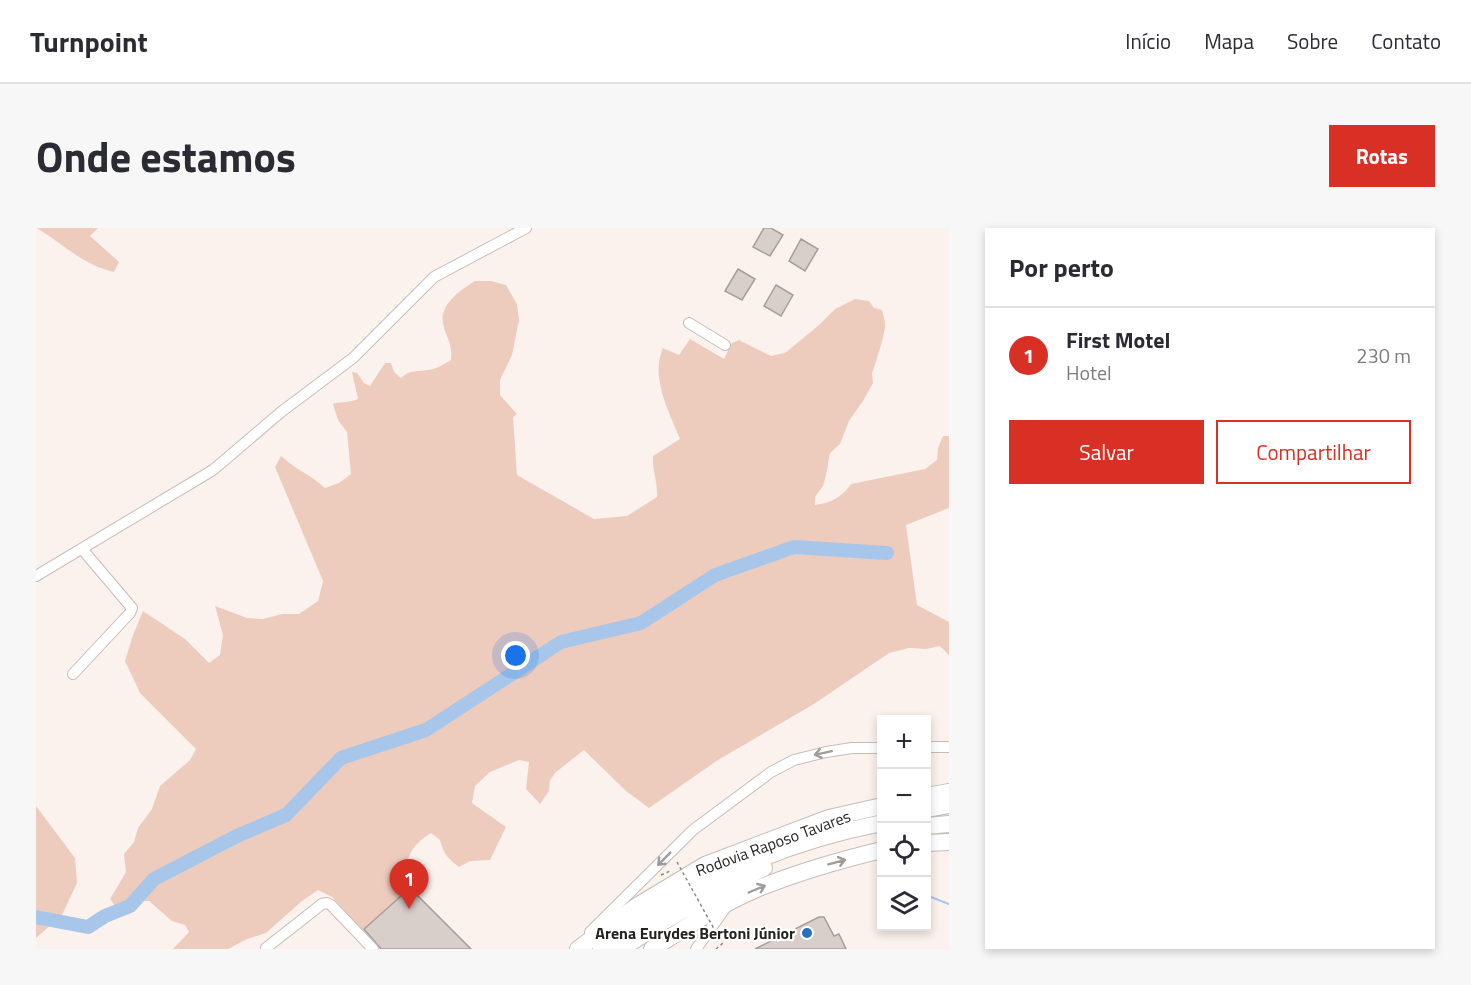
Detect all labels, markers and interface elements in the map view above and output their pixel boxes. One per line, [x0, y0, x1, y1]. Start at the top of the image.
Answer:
text: Turnpoint [30, 20, 148, 63]
text: Início [1125, 25, 1171, 57]
text: Mapa [1204, 25, 1254, 57]
text: Sobre [1287, 25, 1338, 57]
text: Contato [1371, 25, 1441, 57]
text: Onde estamos [36, 124, 296, 188]
button: Rotas [1329, 125, 1435, 187]
text: Por perto [1009, 248, 1114, 287]
text: First Motel [1066, 323, 1170, 357]
text: 1 [1023, 340, 1034, 371]
text: 230 m [1356, 340, 1411, 371]
text: Hotel [1066, 357, 1112, 388]
button: Salvar [1009, 420, 1204, 484]
button: Compartilhar [1216, 420, 1411, 484]
your location [501, 641, 530, 670]
map controls [877, 715, 931, 931]
button: + [877, 715, 931, 769]
one-way arrow [814, 748, 834, 759]
button: − [877, 769, 931, 823]
street label: Rodovia Raposo Tavares [692, 804, 854, 882]
button: locate [877, 823, 931, 877]
one-way arrow [656, 852, 671, 867]
one-way arrow [827, 855, 846, 867]
pin: 1 [390, 860, 428, 909]
button: layers [877, 877, 931, 931]
one-way arrow [748, 883, 766, 895]
place label: Arena Eurydes Bertoni Júnior [595, 921, 795, 945]
marker: Arena Eurydes Bertoni Júnior [800, 926, 814, 940]

